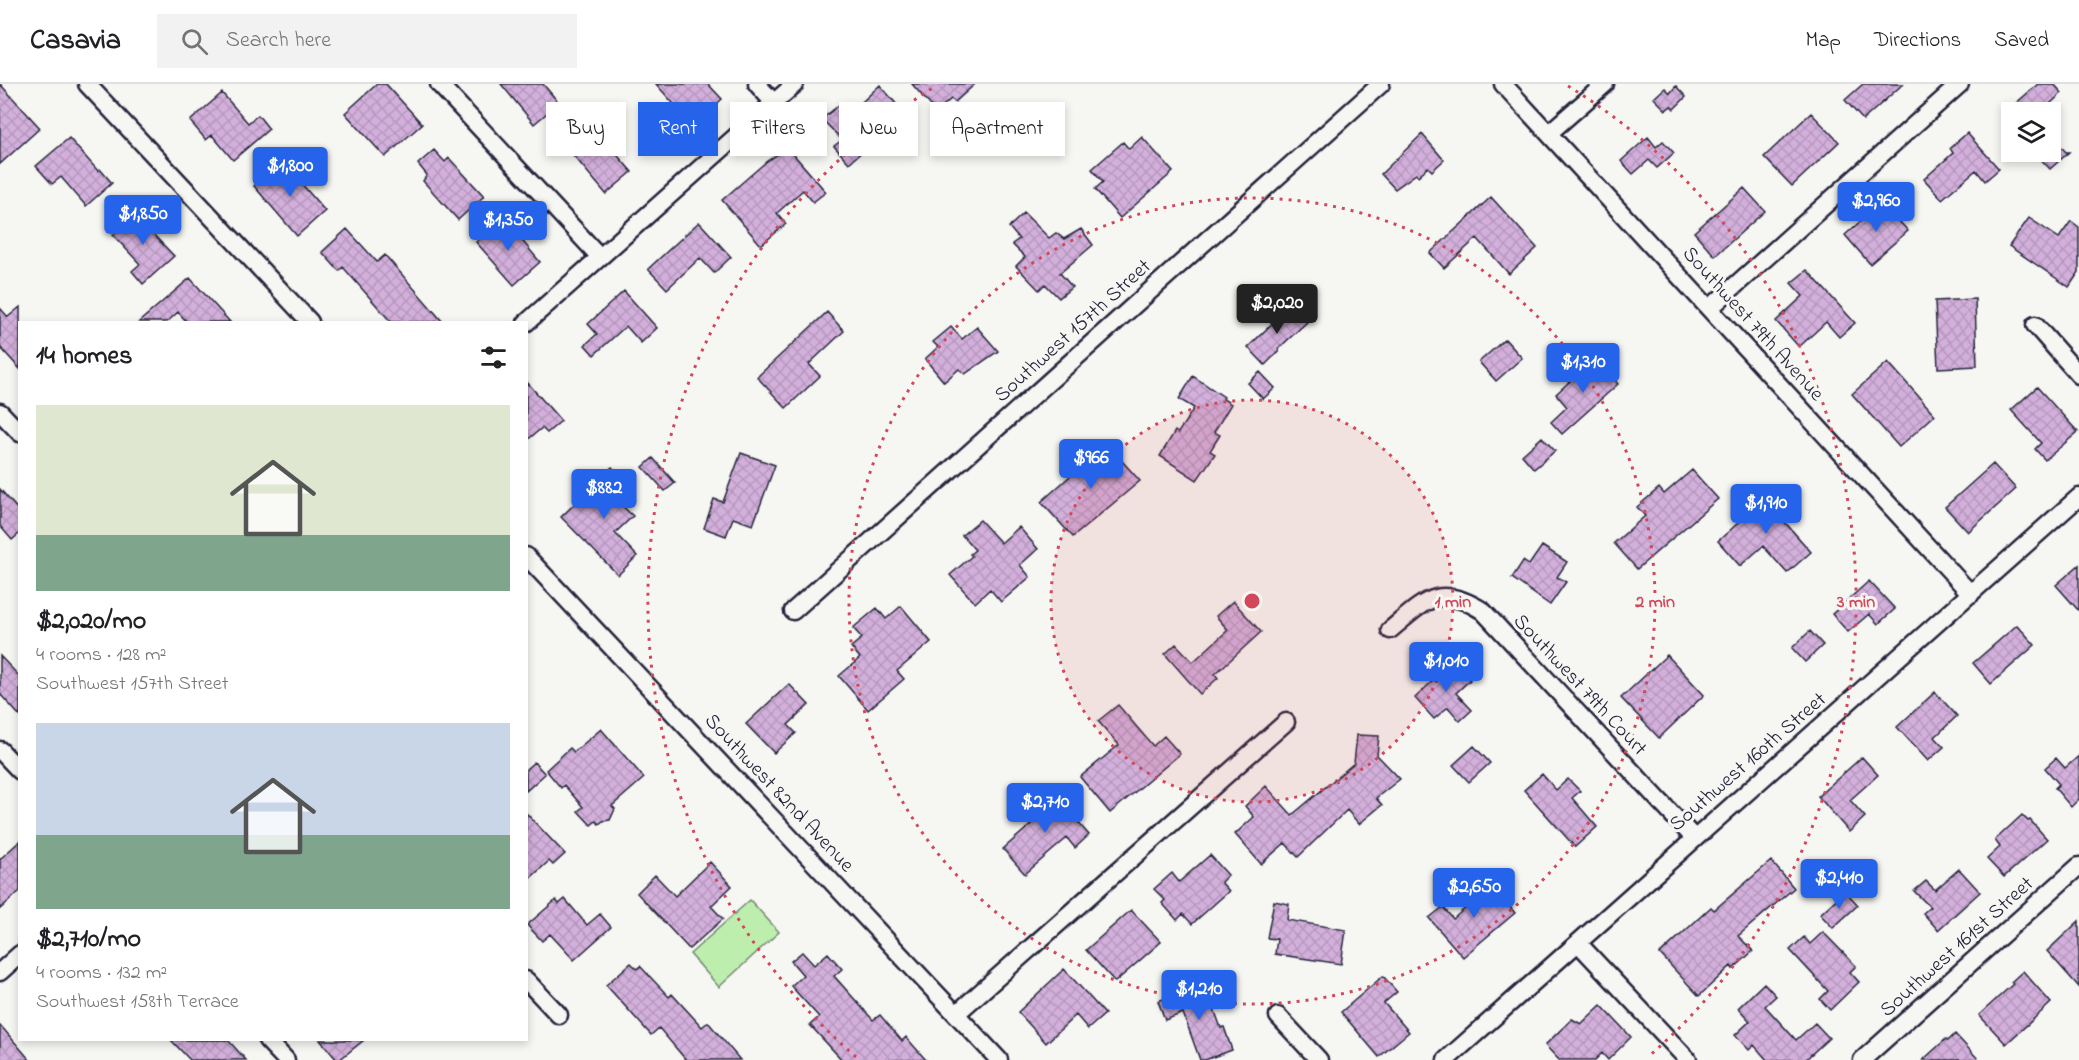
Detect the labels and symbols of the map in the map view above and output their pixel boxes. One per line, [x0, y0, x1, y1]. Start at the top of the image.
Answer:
pin: $1,800 [241, 147, 339, 198]
pin: $2,960 [1827, 182, 1925, 233]
pin: $1,850 [94, 195, 192, 246]
pin: $1,350 [459, 201, 557, 252]
street label: Southwest 79th Avenue [1675, 240, 1831, 409]
street label: Southwest 157th Street [988, 253, 1158, 410]
pin: $2,020 [1228, 284, 1326, 335]
pin: $1,310 [1534, 343, 1632, 394]
pin: $966 [1055, 439, 1127, 490]
pin: $882 [568, 469, 640, 520]
pin: $1,910 [1717, 484, 1815, 535]
text: 1 min [1435, 590, 1471, 616]
text: 2 min [1634, 590, 1675, 616]
text: 3 min [1836, 590, 1875, 616]
centre of rings [1242, 591, 1262, 611]
street label: Southwest 79th Court [1506, 608, 1654, 763]
pin: $1,010 [1397, 642, 1495, 693]
street label: Southwest 160th Street [1663, 686, 1834, 839]
street label: Southwest 82nd Avenue [697, 707, 861, 880]
pin: $2,710 [996, 783, 1094, 834]
pin: $2,410 [1790, 859, 1888, 910]
pin: $2,650 [1425, 868, 1523, 919]
street label: Southwest 161st Street [1874, 870, 2041, 1025]
pin: $1,210 [1150, 970, 1248, 1021]

